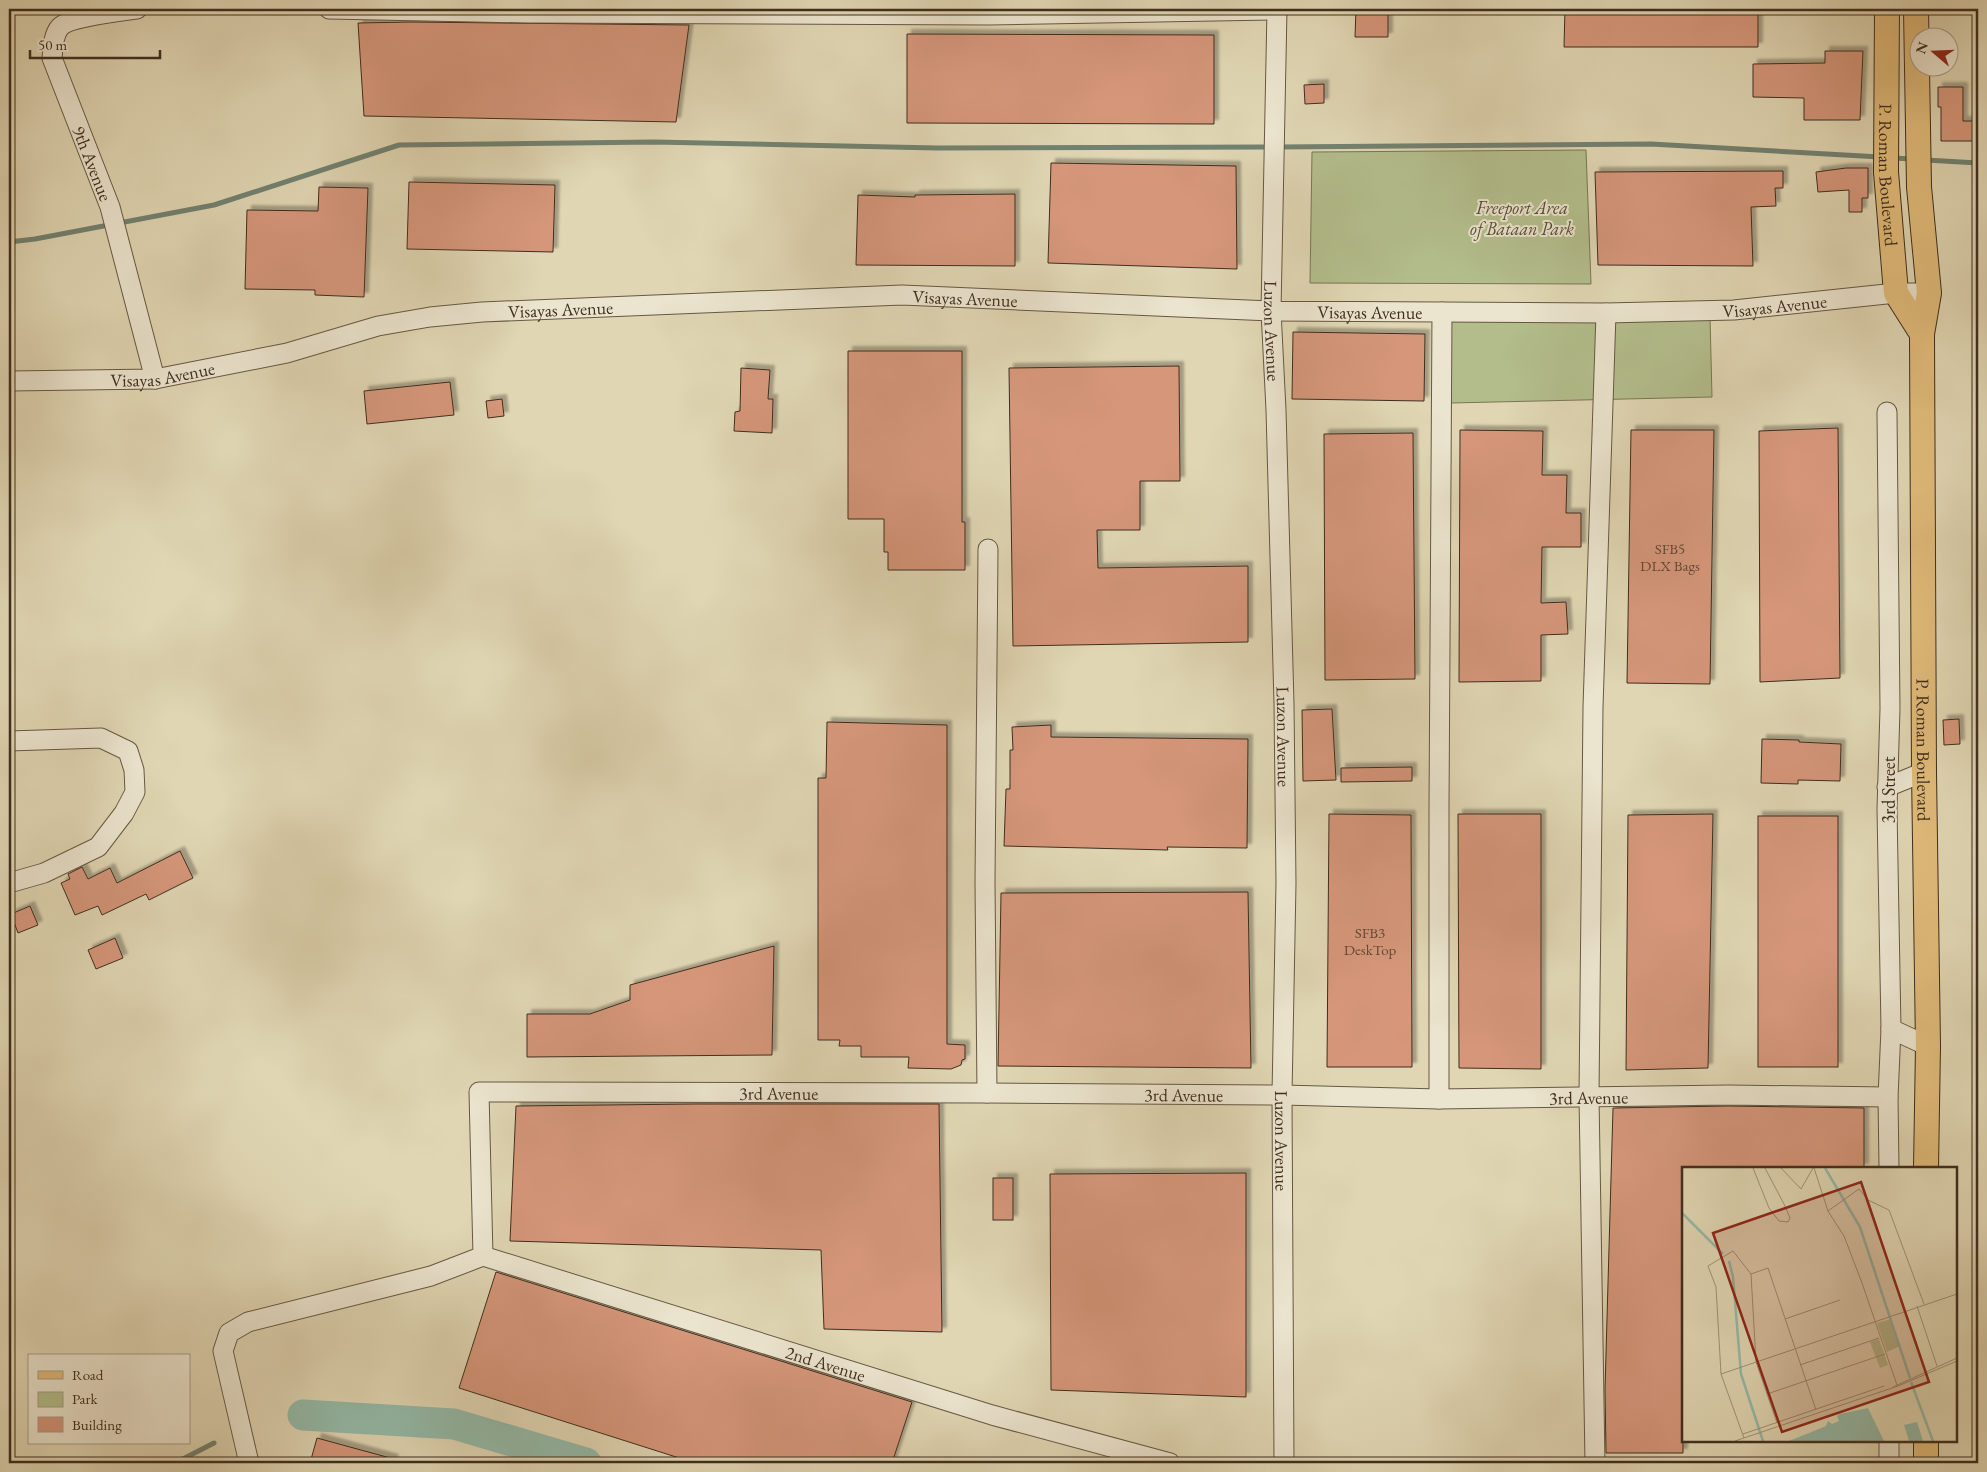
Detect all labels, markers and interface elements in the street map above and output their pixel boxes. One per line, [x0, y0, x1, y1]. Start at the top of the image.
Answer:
scale bar [30, 28, 160, 60]
north arrow [1910, 28, 1960, 78]
text: 50 m [38, 35, 67, 54]
text: N [1911, 39, 1932, 56]
street label: P. Roman Boulevard [1874, 104, 1904, 248]
street label: 9th Avenue [68, 122, 118, 204]
park label: Freeport Area of Bataan Park [1470, 196, 1574, 241]
street label: Luzon Avenue [1259, 280, 1286, 382]
street label: Visayas Avenue [912, 284, 1018, 311]
street label: Visayas Avenue [1722, 289, 1828, 322]
street label: Visayas Avenue [508, 295, 613, 322]
street label: Visayas Avenue [1317, 300, 1422, 323]
street label: Visayas Avenue [110, 356, 217, 391]
house number: SFB5 DLX Bags [1640, 539, 1700, 575]
street label: P. Roman Boulevard [1912, 678, 1936, 822]
street label: Luzon Avenue [1272, 686, 1296, 787]
street label: 3rd Street [1877, 756, 1900, 823]
house number: SFB3 DeskTop [1344, 923, 1397, 959]
street label: 3rd Avenue [739, 1081, 818, 1104]
street label: 3rd Avenue [1144, 1083, 1223, 1106]
street label: 3rd Avenue [1549, 1085, 1628, 1109]
street label: Luzon Avenue [1270, 1090, 1294, 1191]
inset map [1682, 1167, 1957, 1442]
street label: 2nd Avenue [783, 1340, 869, 1386]
legend [28, 1354, 190, 1444]
text: Road [72, 1365, 104, 1384]
text: Park [72, 1389, 99, 1408]
text: Building [72, 1415, 122, 1434]

